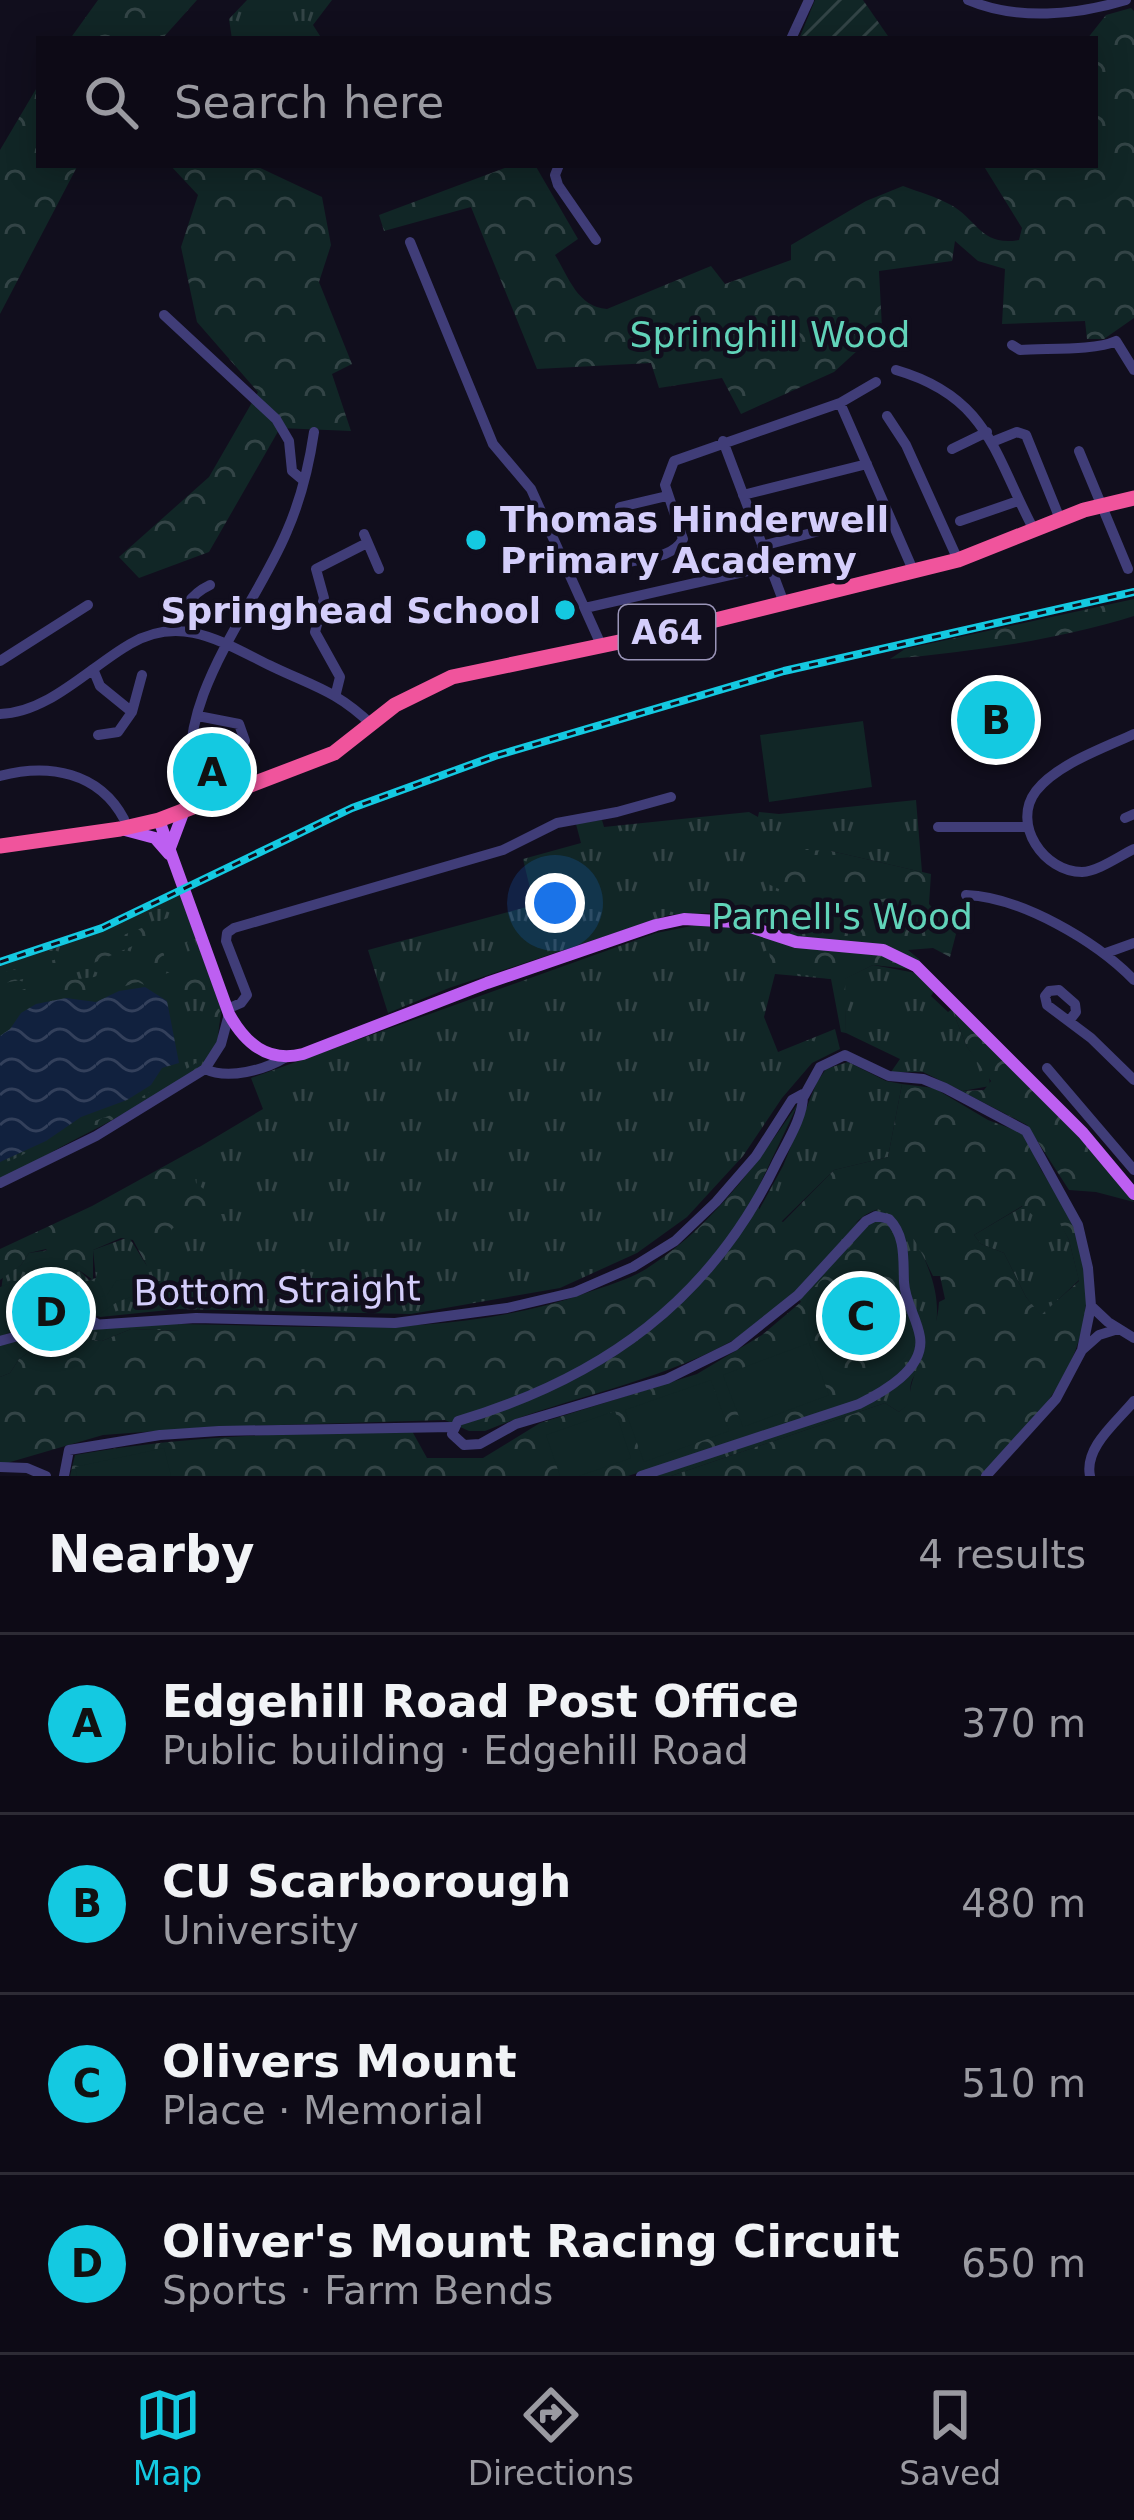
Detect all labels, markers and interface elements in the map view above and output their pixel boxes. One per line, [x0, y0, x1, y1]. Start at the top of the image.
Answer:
search box [36, 36, 1098, 168]
icon: search [78, 69, 144, 135]
text: Search here [174, 76, 444, 129]
park label: Springhill Wood [630, 314, 910, 355]
place label: Thomas Hinderwell Primary Academy [500, 499, 889, 581]
marker: Thomas Hinderwell Primary Academy [463, 527, 489, 553]
place label: Springhead School [160, 590, 541, 631]
marker: Springhead School [552, 597, 578, 623]
road number: A64 [619, 605, 715, 659]
pin: B [957, 675, 1035, 765]
pin: A [173, 727, 251, 817]
your location [525, 873, 585, 933]
park label: Parnell's Wood [711, 896, 973, 937]
pin: D [12, 1267, 90, 1357]
street label: Bottom Straight [133, 1267, 421, 1314]
pin: C [822, 1271, 900, 1361]
text: Nearby [48, 1525, 255, 1584]
text: 4 results [918, 1532, 1086, 1577]
text: Edgehill Road Post Office [162, 1675, 799, 1728]
text: A [72, 1701, 102, 1746]
text: 370 m [961, 1701, 1086, 1746]
text: Public building · Edgehill Road [162, 1728, 749, 1773]
text: CU Scarborough [162, 1855, 571, 1908]
text: B [72, 1881, 102, 1926]
text: 480 m [961, 1881, 1086, 1926]
text: University [162, 1908, 359, 1953]
text: Olivers Mount [162, 2035, 517, 2088]
text: C [73, 2061, 101, 2106]
text: 510 m [961, 2061, 1086, 2106]
text: Place · Memorial [162, 2088, 484, 2133]
text: Oliver's Mount Racing Circuit [162, 2215, 900, 2268]
text: D [71, 2241, 103, 2286]
text: 650 m [961, 2241, 1086, 2286]
text: Sports · Farm Bends [162, 2268, 553, 2313]
tab: Map [133, 2382, 202, 2493]
tab: Directions [468, 2382, 634, 2493]
tab: Saved [899, 2382, 1001, 2493]

